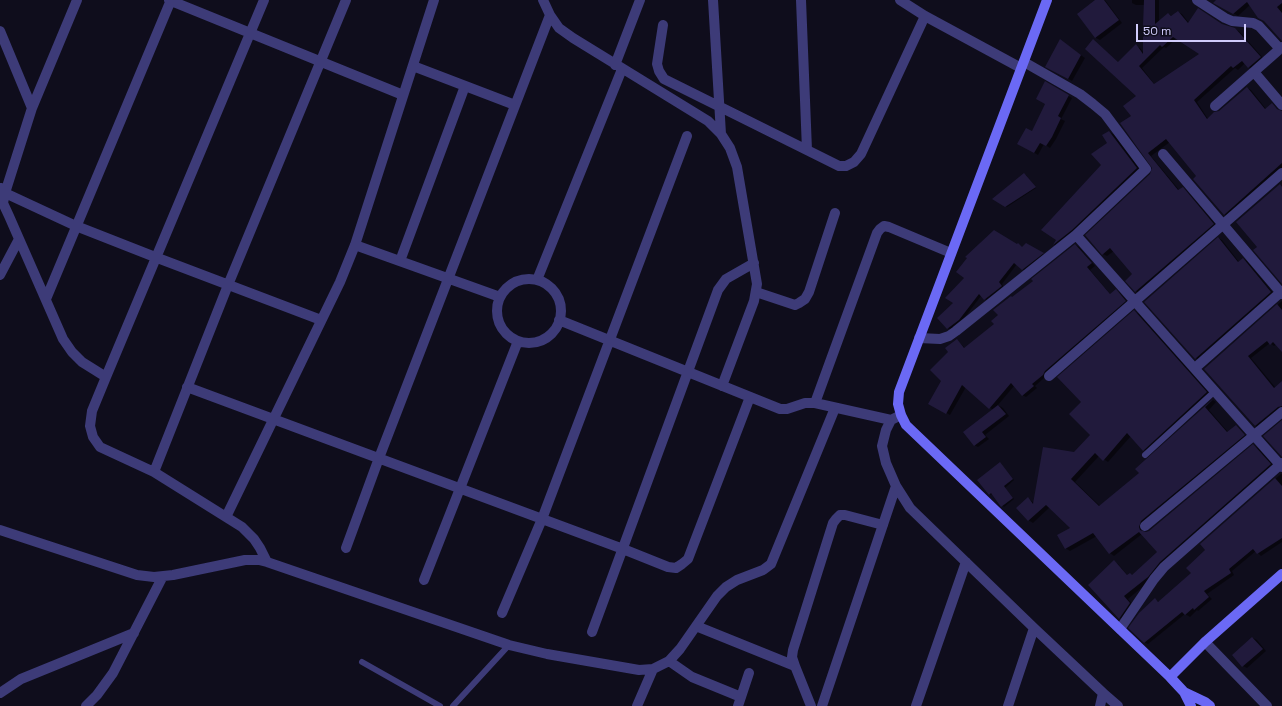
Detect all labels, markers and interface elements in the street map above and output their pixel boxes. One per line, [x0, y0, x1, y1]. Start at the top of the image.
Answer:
scale bar [1138, 16, 1248, 42]
text: 50 m [1143, 23, 1171, 39]

